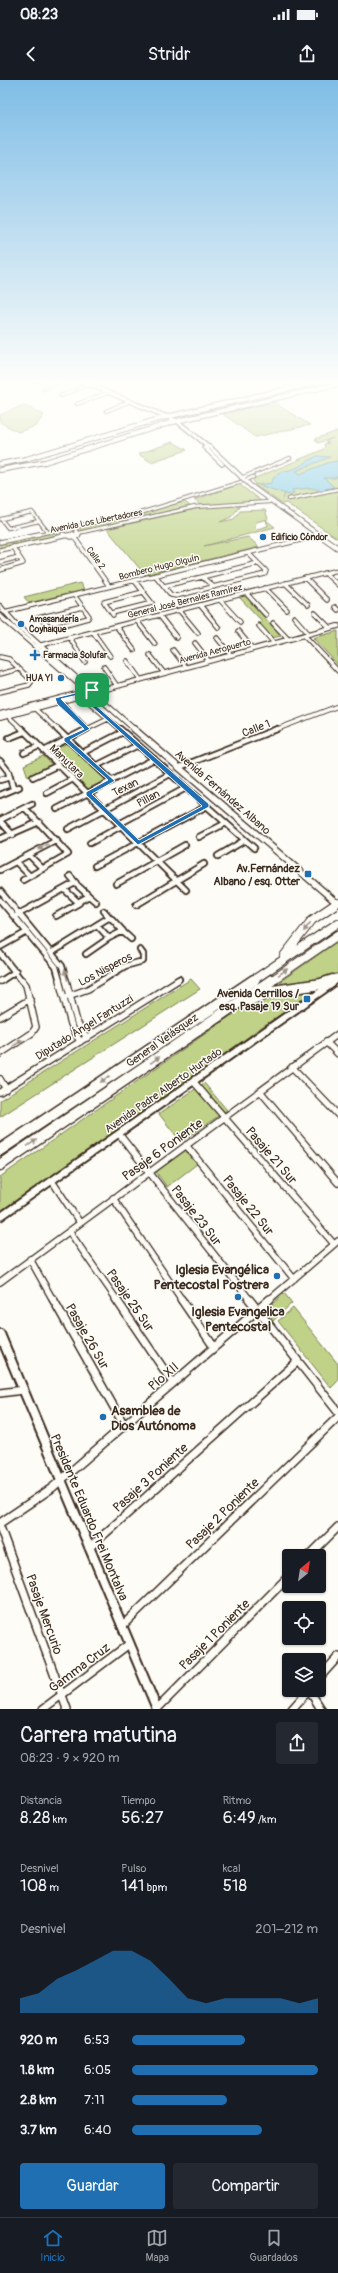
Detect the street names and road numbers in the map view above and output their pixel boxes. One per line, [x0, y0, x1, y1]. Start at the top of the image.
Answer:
street label: Avenida Los Libertadores [49, 507, 143, 536]
street label: Calle 2 [84, 545, 108, 572]
street label: Bombero Hugo Olguín [118, 552, 200, 583]
street label: General José Bernales Ramírez [127, 582, 244, 621]
street label: Avenida Aeropuerto [178, 637, 252, 666]
street label: Calle 1 [240, 717, 272, 740]
street label: Manutara [47, 742, 87, 781]
street label: Avenida Fernández Albano [172, 747, 273, 837]
street label: Texan [110, 775, 140, 799]
street label: Pillan [134, 787, 162, 810]
street label: Los Nisperos [76, 950, 134, 989]
street label: Diputado Ángel Fantuzzi [33, 992, 135, 1063]
street label: General Velásquez [124, 1011, 201, 1070]
street label: Avenida Padre Alberto Hurtado [102, 1045, 224, 1136]
street label: Pasaje 6 Poniente [119, 1115, 207, 1184]
street label: Pasaje 21 Sur [242, 1124, 301, 1188]
street label: Pasaje 22 Sur [219, 1172, 278, 1239]
street label: Pasaje 23 Sur [168, 1182, 225, 1249]
street label: Pasaje 25 Sur [103, 1266, 158, 1335]
street label: Pasaje 26 Sur [62, 1301, 113, 1372]
street label: Pío XII [145, 1359, 182, 1394]
street label: Presidente Eduardo Frei Montalva [47, 1432, 132, 1603]
street label: Pasaje 3 Poniente [110, 1439, 192, 1516]
street label: Pasaje 2 Poniente [183, 1474, 263, 1553]
street label: Pasaje Mercurio [22, 1572, 66, 1657]
street label: Pasaje 1 Poniente [176, 1596, 254, 1673]
street label: Gamma Cruz [46, 1639, 114, 1696]

